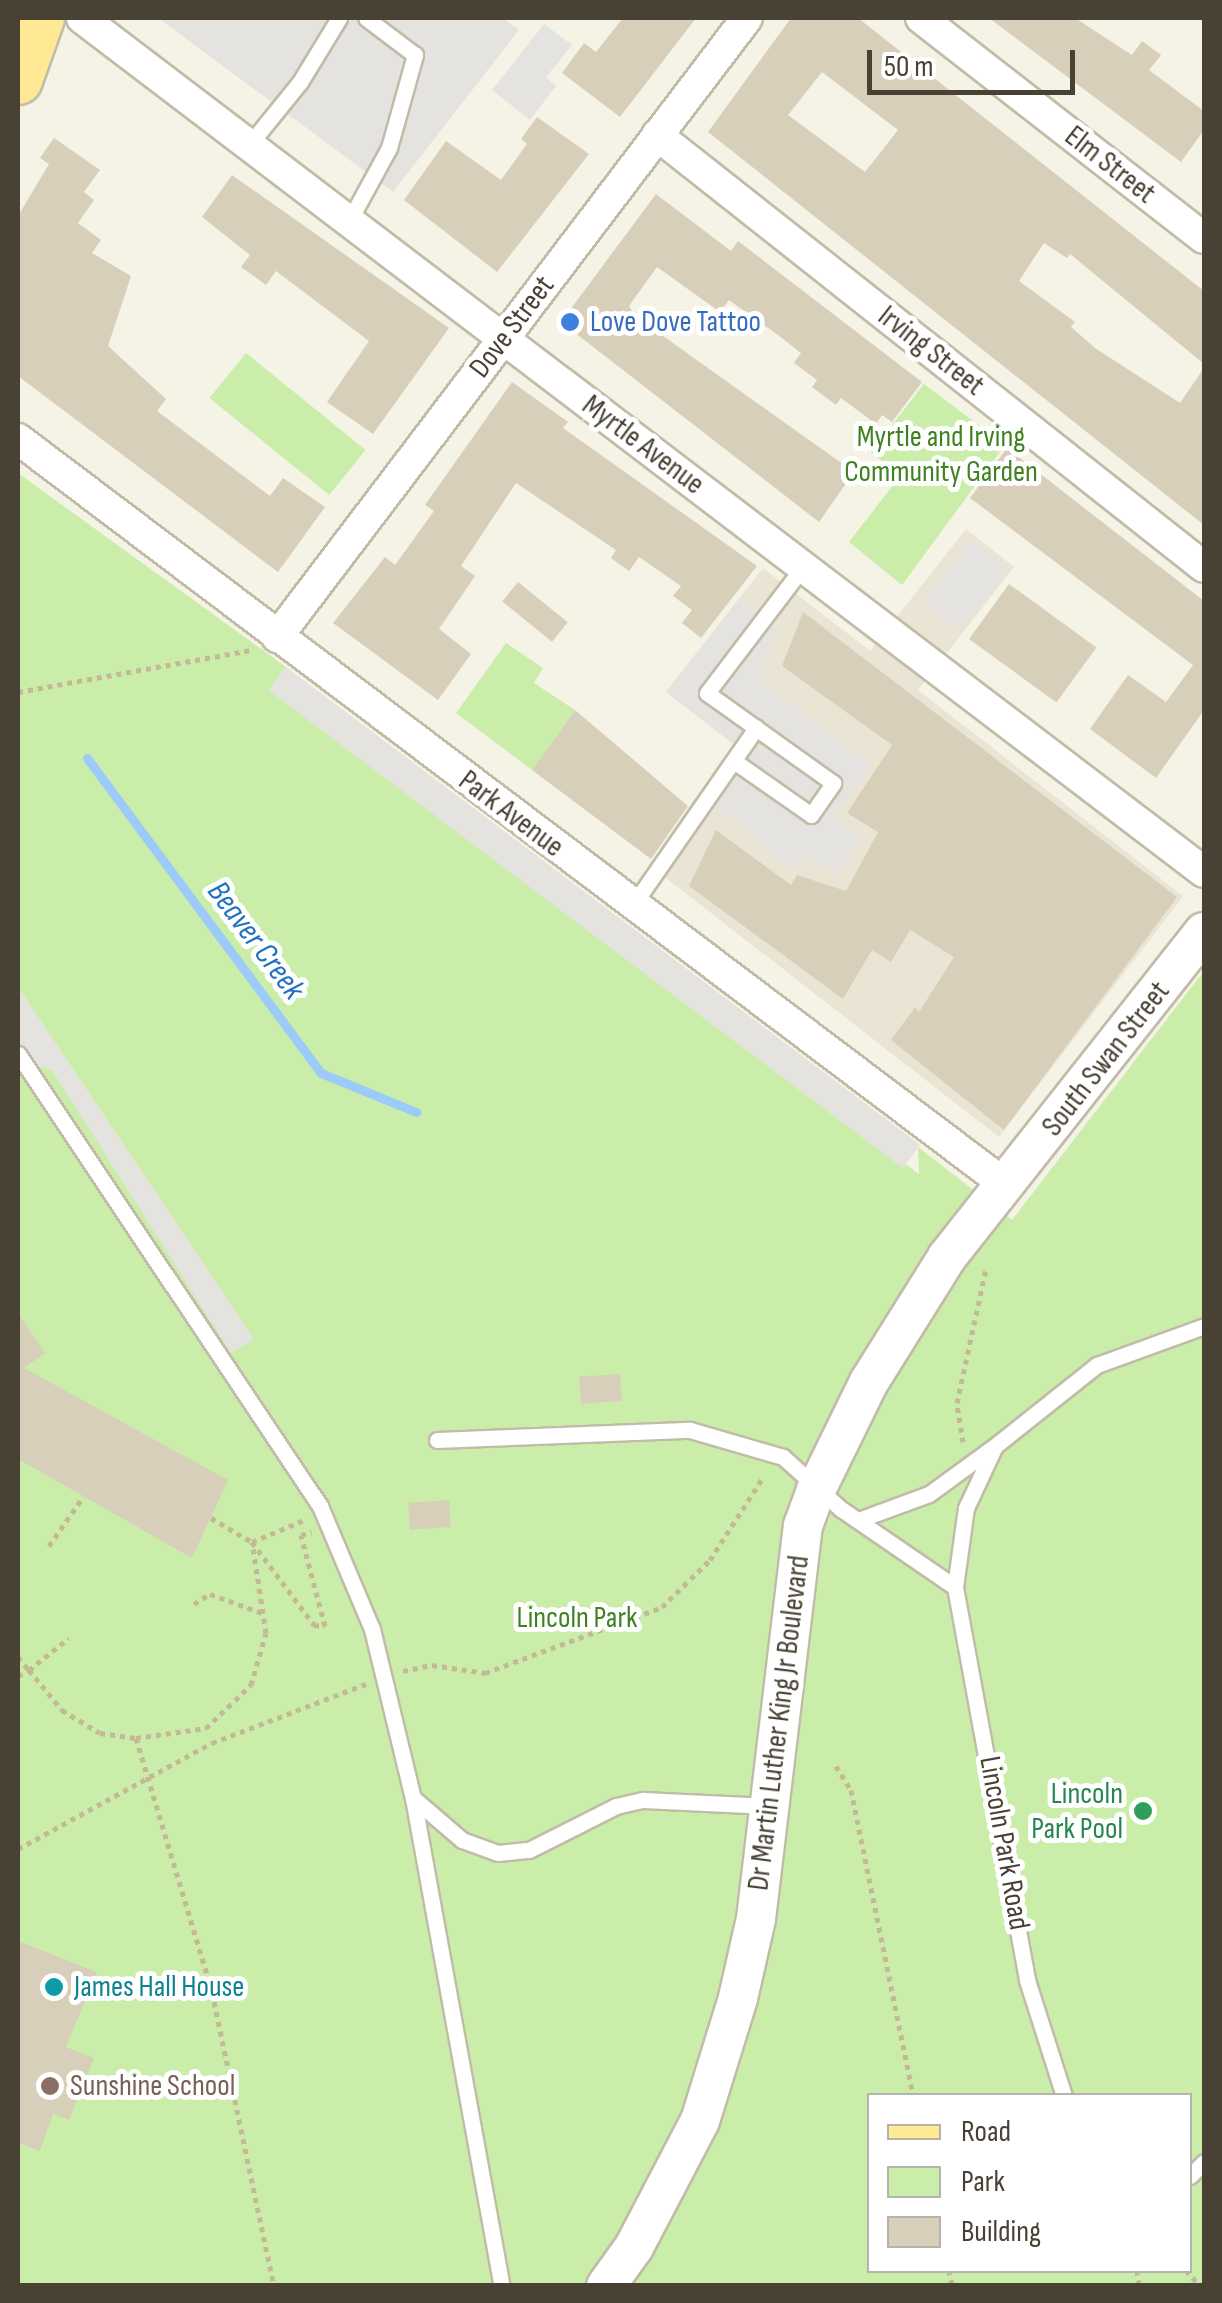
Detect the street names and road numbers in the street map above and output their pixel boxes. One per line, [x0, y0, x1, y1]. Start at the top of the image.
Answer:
street label: Elm Street [1057, 118, 1163, 212]
street label: Dove Street [462, 269, 562, 385]
street label: Irving Street [871, 298, 991, 404]
street label: Myrtle Avenue [575, 388, 711, 502]
street label: Park Avenue [451, 763, 571, 865]
street label: South Swan Street [1034, 975, 1178, 1143]
street label: Dr Martin Luther King Jr Boulevard [741, 1553, 817, 1893]
street label: Lincoln Park Road [971, 1753, 1037, 1933]

